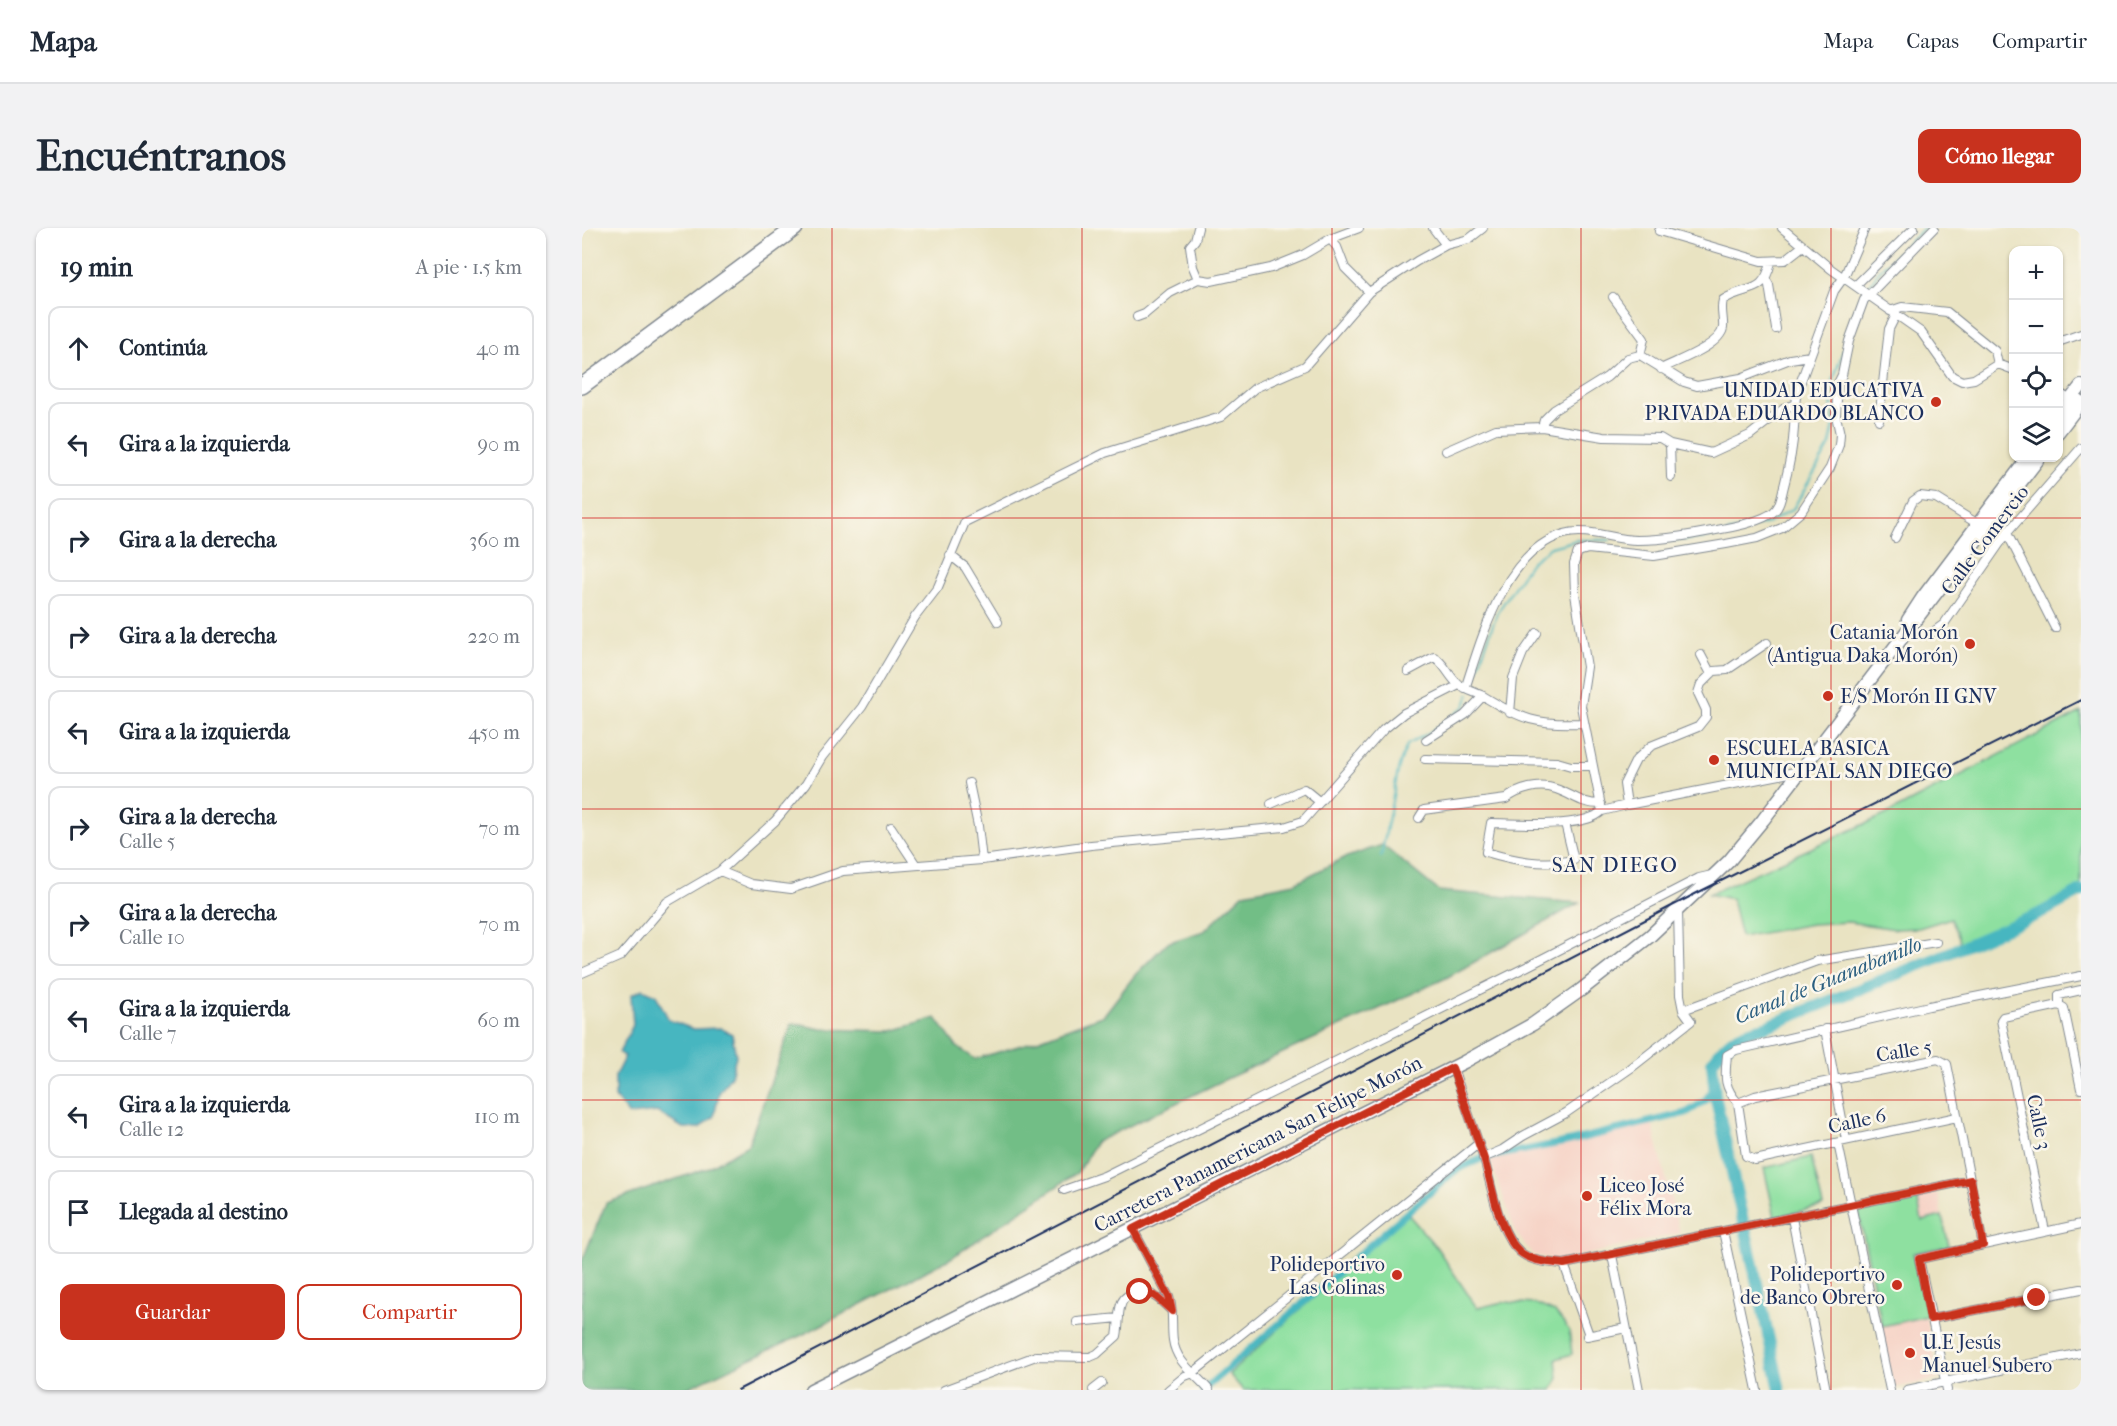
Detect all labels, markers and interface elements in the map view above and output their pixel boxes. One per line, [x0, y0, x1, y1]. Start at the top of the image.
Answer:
text: Mapa [30, 25, 97, 58]
text: Mapa [1823, 29, 1873, 53]
text: Capas [1906, 29, 1959, 53]
text: Compartir [1992, 29, 2087, 53]
button: Cómo llegar [1918, 129, 2081, 183]
text: Encuéntranos [36, 132, 286, 181]
map controls [2009, 246, 2063, 462]
button: + [2009, 246, 2063, 300]
text: 19 min [60, 252, 133, 283]
text: A pie · 1.5 km [416, 256, 522, 279]
button: − [2009, 300, 2063, 354]
icon: ahead [62, 332, 95, 365]
text: Continúa [119, 335, 207, 361]
text: 40 m [476, 337, 520, 360]
button: locate [2009, 354, 2063, 408]
place label: UNIDAD EDUCATIVA PRIVADA EDUARDO BLANCO [1645, 379, 1925, 425]
marker: UNIDAD EDUCATIVA PRIVADA EDUARDO BLANCO [1929, 395, 1943, 409]
button: layers [2009, 408, 2063, 462]
icon: left [62, 428, 95, 461]
text: Gira a la izquierda [119, 431, 290, 457]
text: 90 m [478, 433, 520, 456]
street label: Calle Comercio [1936, 481, 2034, 599]
icon: right [62, 524, 95, 557]
text: Gira a la derecha [119, 527, 276, 553]
text: 360 m [469, 529, 520, 552]
icon: right [62, 620, 95, 653]
place label: Catania Morón (Antigua Daka Morón) [1767, 621, 1958, 667]
text: Gira a la derecha [119, 623, 276, 649]
text: 220 m [467, 625, 520, 648]
marker: Catania Morón (Antigua Daka Morón) [1963, 637, 1977, 651]
place label: E/S Morón II GNV [1840, 685, 1997, 708]
marker: E/S Morón II GNV [1821, 689, 1835, 703]
icon: left [62, 716, 95, 749]
text: Gira a la izquierda [119, 719, 290, 745]
text: 450 m [468, 721, 520, 744]
place label: ESCUELA BASICA MUNICIPAL SAN DIEGO [1726, 737, 1952, 783]
marker: ESCUELA BASICA MUNICIPAL SAN DIEGO [1707, 753, 1721, 767]
text: Gira a la derecha [119, 804, 276, 830]
icon: right [62, 812, 95, 845]
text: 70 m [478, 817, 520, 840]
text: Calle 5 [119, 830, 175, 853]
district label: SAN DIEGO [1552, 853, 1678, 877]
text: Gira a la derecha [119, 900, 276, 926]
icon: right [62, 908, 95, 941]
text: 70 m [478, 913, 520, 936]
text: Calle 10 [119, 926, 185, 949]
water label: Canal de Guanabanillo [1731, 931, 1925, 1029]
text: Gira a la izquierda [119, 996, 290, 1022]
icon: left [62, 1004, 95, 1037]
text: 60 m [477, 1009, 520, 1032]
text: Calle 7 [119, 1022, 176, 1045]
street label: Calle 5 [1874, 1035, 1934, 1067]
street label: Carretera Panamericana San Felipe Morón [1090, 1051, 1426, 1237]
text: Gira a la izquierda [119, 1092, 290, 1118]
street label: Calle 3 [2022, 1092, 2056, 1152]
icon: left [62, 1100, 95, 1133]
street label: Calle 6 [1826, 1104, 1888, 1138]
text: 110 m [474, 1105, 520, 1128]
text: Calle 12 [119, 1118, 184, 1141]
place label: Liceo José Félix Mora [1599, 1174, 1692, 1220]
marker: Liceo José Félix Mora [1580, 1189, 1594, 1203]
icon: arrive [62, 1196, 95, 1229]
text: Llegada al destino [119, 1199, 288, 1225]
place label: Polideportivo Las Colinas [1269, 1253, 1385, 1299]
place label: Polideportivo de Banco Obrero [1740, 1263, 1885, 1309]
marker: Polideportivo Las Colinas [1390, 1268, 1404, 1282]
route start [1126, 1278, 1152, 1304]
marker: Polideportivo de Banco Obrero [1890, 1278, 1904, 1292]
button: Guardar [60, 1284, 285, 1340]
button: Compartir [297, 1284, 522, 1340]
route end [2023, 1284, 2049, 1310]
place label: U.E Jesús Manuel Subero [1922, 1331, 2052, 1377]
marker: U.E Jesús Manuel Subero [1903, 1346, 1917, 1360]

